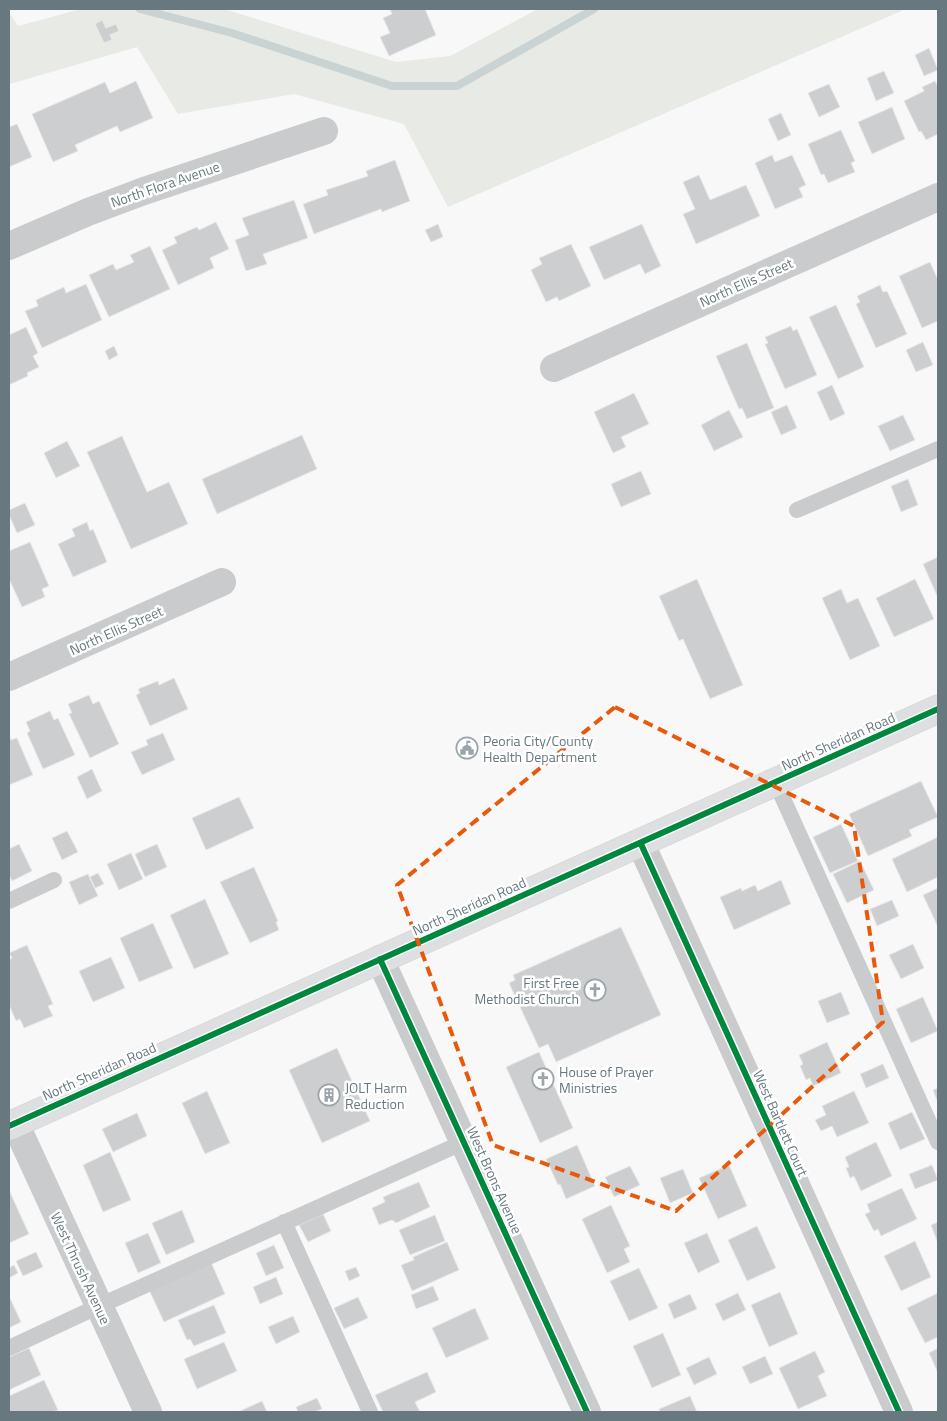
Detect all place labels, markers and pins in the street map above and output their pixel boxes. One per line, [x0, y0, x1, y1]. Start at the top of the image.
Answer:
place label: Peoria City/County Health Department [483, 730, 597, 767]
public building icon: Peoria City/County Health Department [455, 736, 479, 760]
place label: First Free Methodist Church [475, 972, 579, 1009]
church icon: First Free Methodist Church [583, 978, 607, 1002]
place label: House of Prayer Ministries [559, 1061, 654, 1098]
church icon: House of Prayer Ministries [531, 1067, 555, 1091]
place label: JOLT Harm Reduction [345, 1077, 407, 1114]
building icon: JOLT Harm Reduction [317, 1083, 341, 1107]

